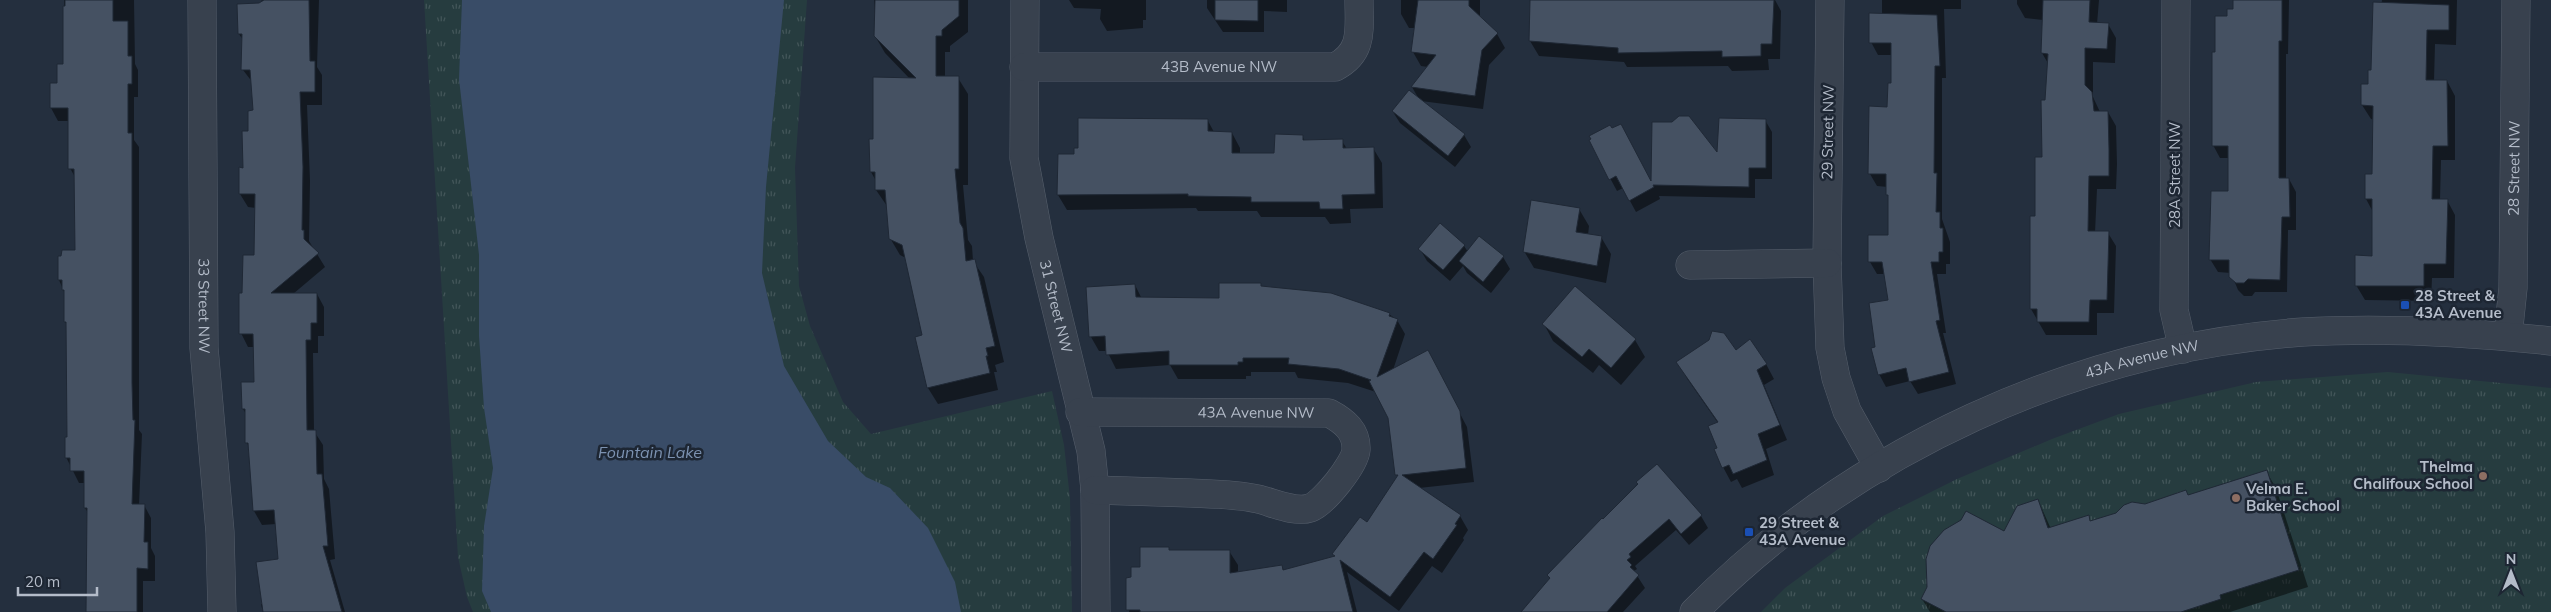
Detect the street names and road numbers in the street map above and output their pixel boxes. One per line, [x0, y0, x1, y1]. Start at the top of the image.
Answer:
street label: 43B Avenue NW [1161, 57, 1277, 76]
street label: 29 Street NW [1817, 84, 1838, 180]
street label: 28 Street NW [2504, 120, 2524, 216]
street label: 28A Street NW [2165, 122, 2184, 228]
street label: 33 Street NW [194, 258, 214, 354]
street label: 31 Street NW [1036, 258, 1077, 355]
street label: 43A Avenue NW [2082, 336, 2201, 383]
street label: 43A Avenue NW [1197, 402, 1315, 422]

